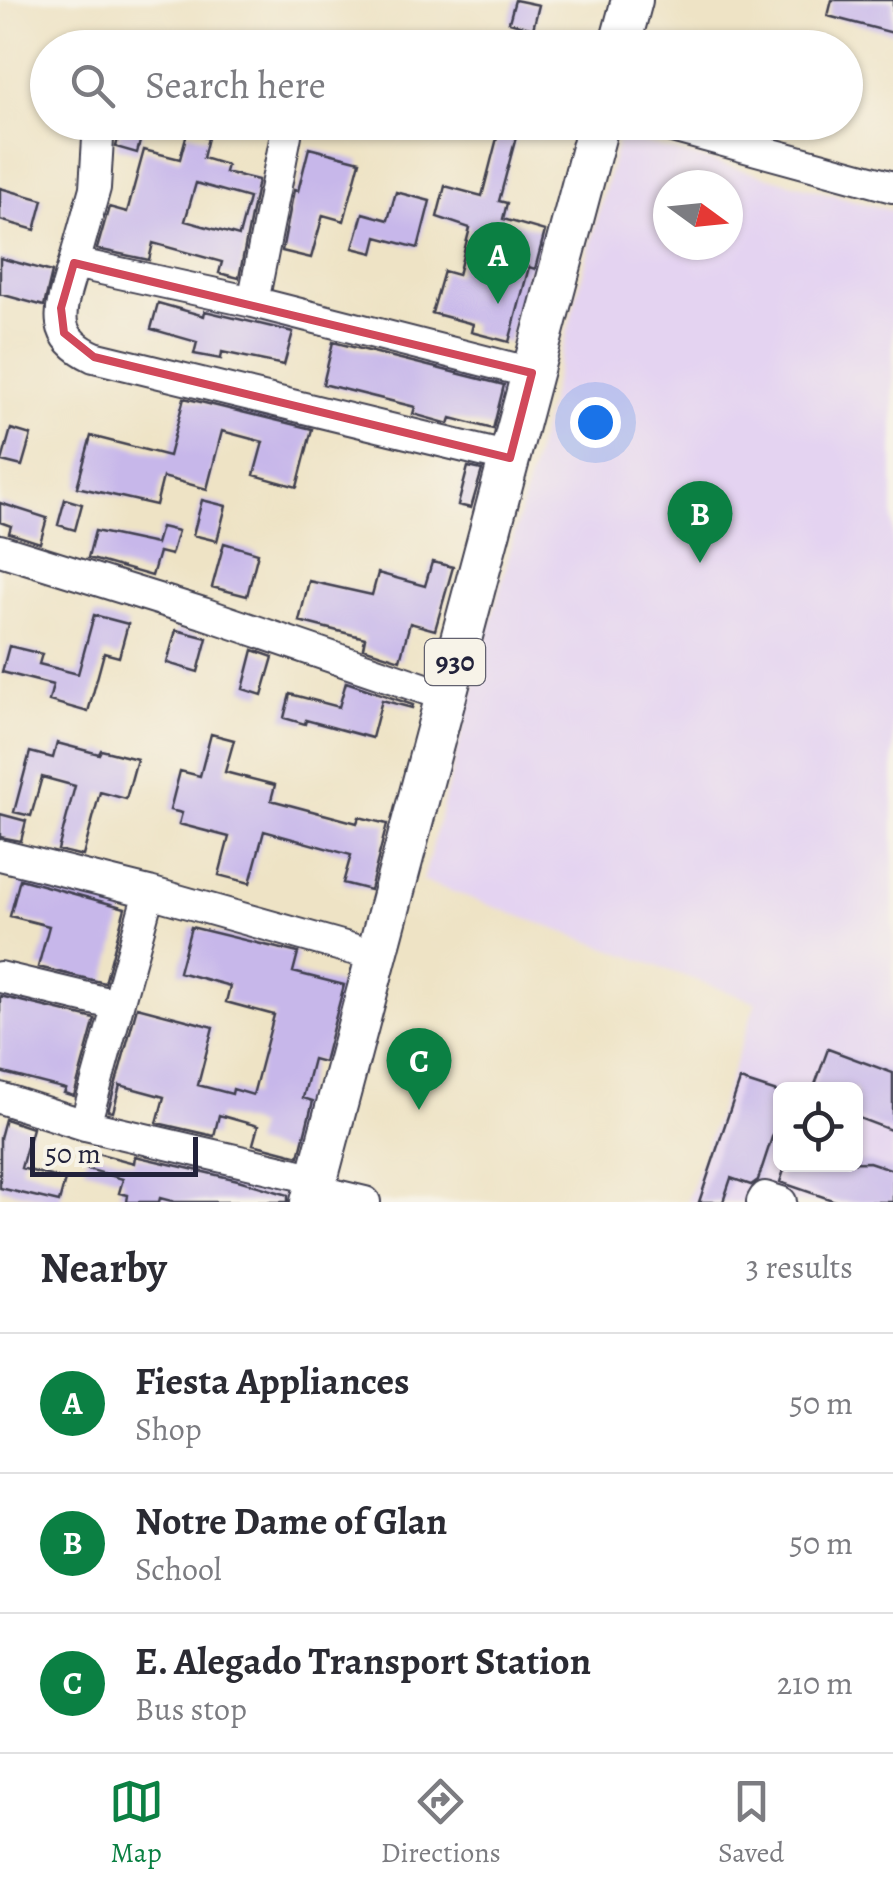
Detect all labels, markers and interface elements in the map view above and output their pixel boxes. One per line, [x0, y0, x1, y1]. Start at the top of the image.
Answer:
search box [30, 30, 863, 140]
icon: search [65, 58, 120, 113]
text: Search here [145, 59, 326, 111]
north arrow [653, 170, 743, 260]
pin: A [466, 222, 530, 304]
your location [570, 397, 621, 448]
pin: B [668, 480, 732, 563]
road number: 930 [425, 639, 485, 685]
pin: C [386, 1028, 452, 1110]
map controls [773, 1082, 863, 1172]
button: locate [773, 1082, 863, 1172]
scale bar [30, 1132, 198, 1176]
text: 50 m [45, 1135, 101, 1173]
text: Nearby [40, 1239, 167, 1296]
text: 3 results [746, 1245, 853, 1289]
text: Fiesta Appliances [135, 1355, 410, 1407]
text: A [62, 1381, 83, 1425]
text: 50 m [789, 1381, 853, 1425]
text: Shop [135, 1407, 202, 1451]
text: Notre Dame of Glan [135, 1495, 447, 1547]
text: B [62, 1521, 83, 1565]
text: 50 m [789, 1521, 853, 1565]
text: School [135, 1547, 222, 1591]
text: E. Alegado Transport Station [135, 1635, 591, 1687]
text: C [63, 1661, 82, 1705]
text: 210 m [777, 1661, 853, 1705]
text: Bus stop [135, 1687, 247, 1731]
tab: Map [109, 1774, 164, 1872]
tab: Directions [381, 1774, 501, 1872]
tab: Saved [718, 1774, 784, 1872]

